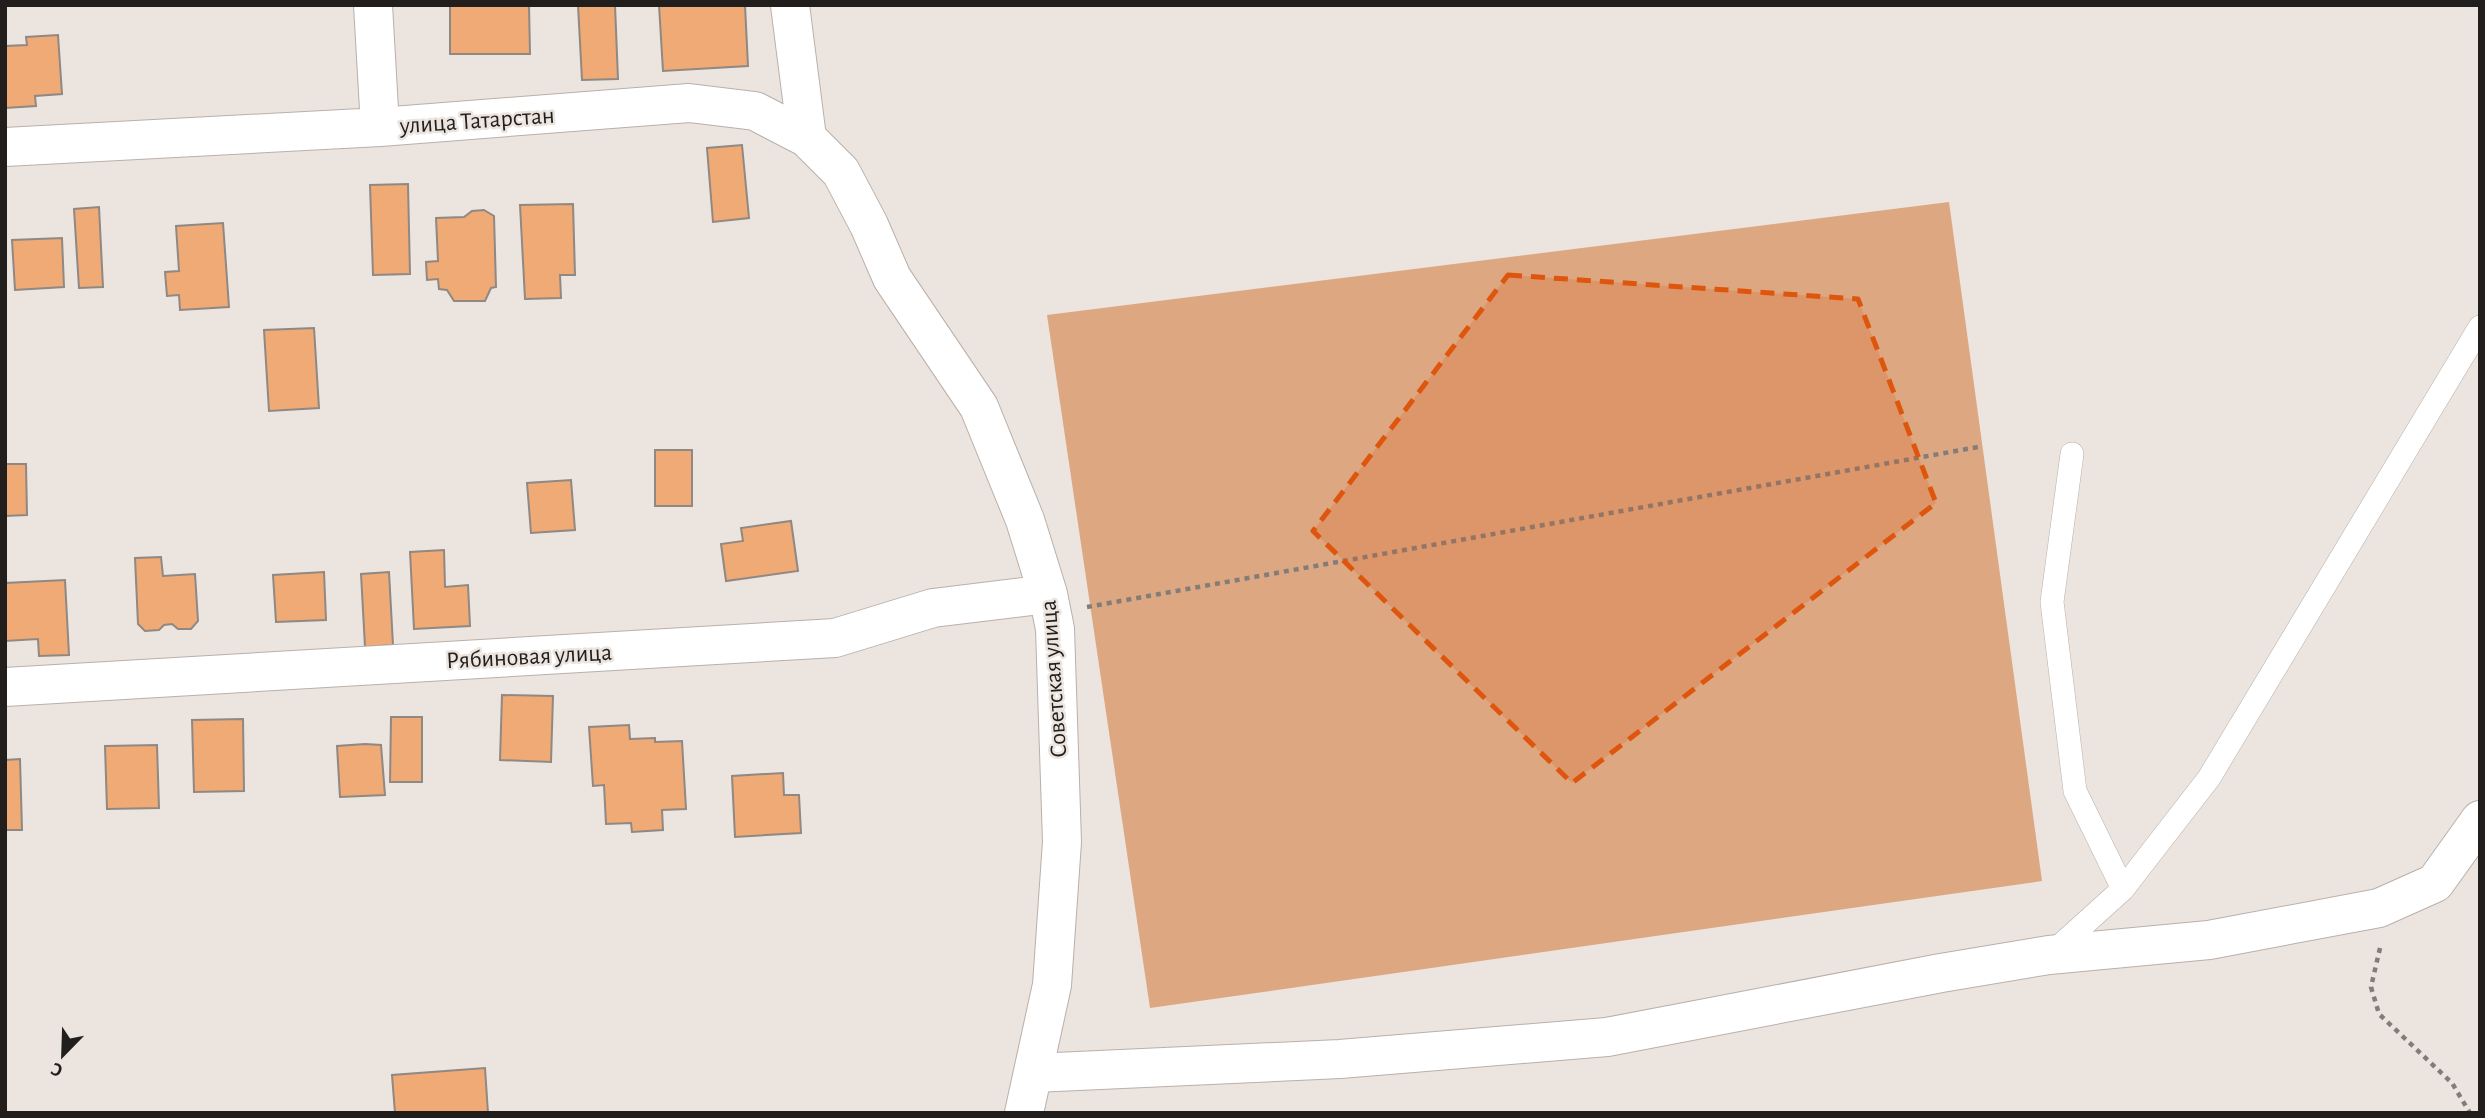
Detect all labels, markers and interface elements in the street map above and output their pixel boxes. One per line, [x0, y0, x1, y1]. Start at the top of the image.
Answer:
street label: улица Татарстан [398, 104, 555, 138]
street label: Советская улица [1037, 599, 1071, 759]
street label: Рябиновая улица [446, 641, 613, 673]
north arrow [28, 1020, 98, 1090]
text: С [48, 1058, 65, 1080]

